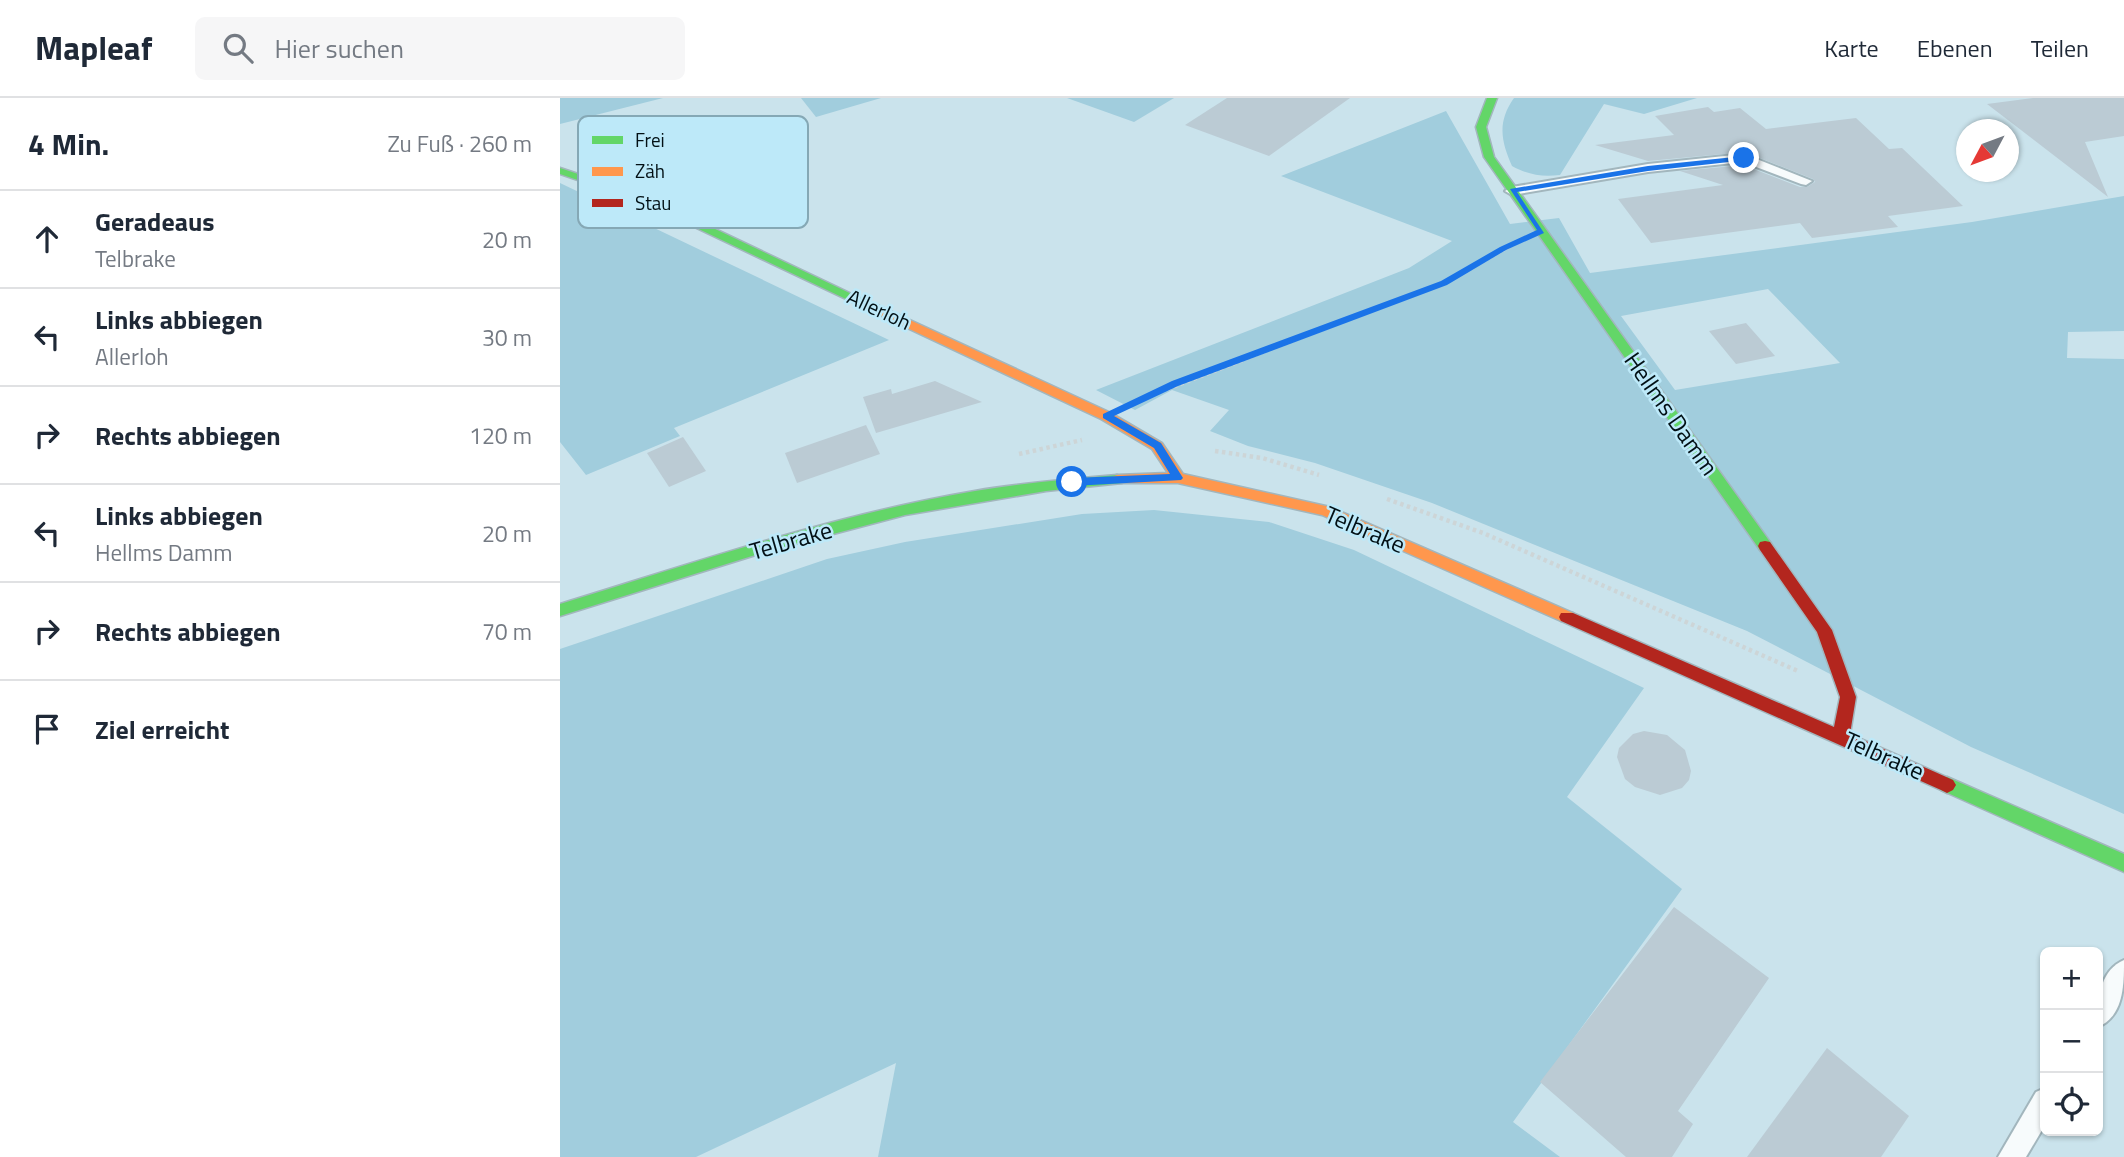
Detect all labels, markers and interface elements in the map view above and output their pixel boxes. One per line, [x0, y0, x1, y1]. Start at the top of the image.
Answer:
search box [195, 17, 685, 80]
text: Mapleaf [35, 23, 153, 73]
icon: search [219, 29, 257, 67]
text: Hier suchen [275, 29, 404, 68]
text: Karte [1824, 30, 1879, 66]
text: Ebenen [1917, 30, 1993, 66]
text: Teilen [2031, 30, 2089, 66]
legend [578, 116, 808, 228]
north arrow [1956, 119, 2019, 182]
text: 4 Min. [28, 121, 109, 167]
text: Frei [635, 125, 665, 154]
text: Zu Fuß · 260 m [388, 126, 532, 161]
route end [1728, 142, 1759, 173]
text: Zäh [635, 156, 665, 185]
text: Stau [635, 188, 671, 217]
text: Geradeaus [95, 202, 215, 241]
icon: ahead [28, 220, 66, 258]
text: 20 m [482, 222, 532, 257]
text: Telbrake [95, 241, 176, 276]
street label: Allerloh [842, 280, 917, 338]
text: Links abbiegen [95, 300, 263, 339]
icon: left [28, 318, 66, 356]
text: 30 m [482, 320, 532, 355]
text: Allerloh [95, 339, 169, 374]
street label: Hellms Damm [1616, 344, 1728, 482]
icon: right [28, 416, 66, 454]
text: Rechts abbiegen [95, 416, 281, 455]
text: 120 m [469, 418, 532, 453]
route start [1056, 466, 1087, 497]
text: Links abbiegen [95, 496, 263, 535]
street label: Telbrake [1320, 496, 1411, 562]
street label: Telbrake [745, 511, 836, 569]
icon: left [28, 514, 66, 552]
text: 20 m [482, 516, 532, 551]
text: Hellms Damm [95, 535, 232, 570]
icon: right [28, 612, 66, 650]
text: Rechts abbiegen [95, 612, 281, 651]
text: 70 m [482, 614, 532, 649]
icon: arrive [28, 710, 66, 748]
text: Ziel erreicht [95, 710, 230, 749]
street label: Telbrake [1839, 721, 1930, 789]
map controls [2040, 947, 2103, 1136]
button: + [2040, 947, 2103, 1010]
button: − [2040, 1010, 2103, 1073]
button: locate [2040, 1073, 2103, 1136]

